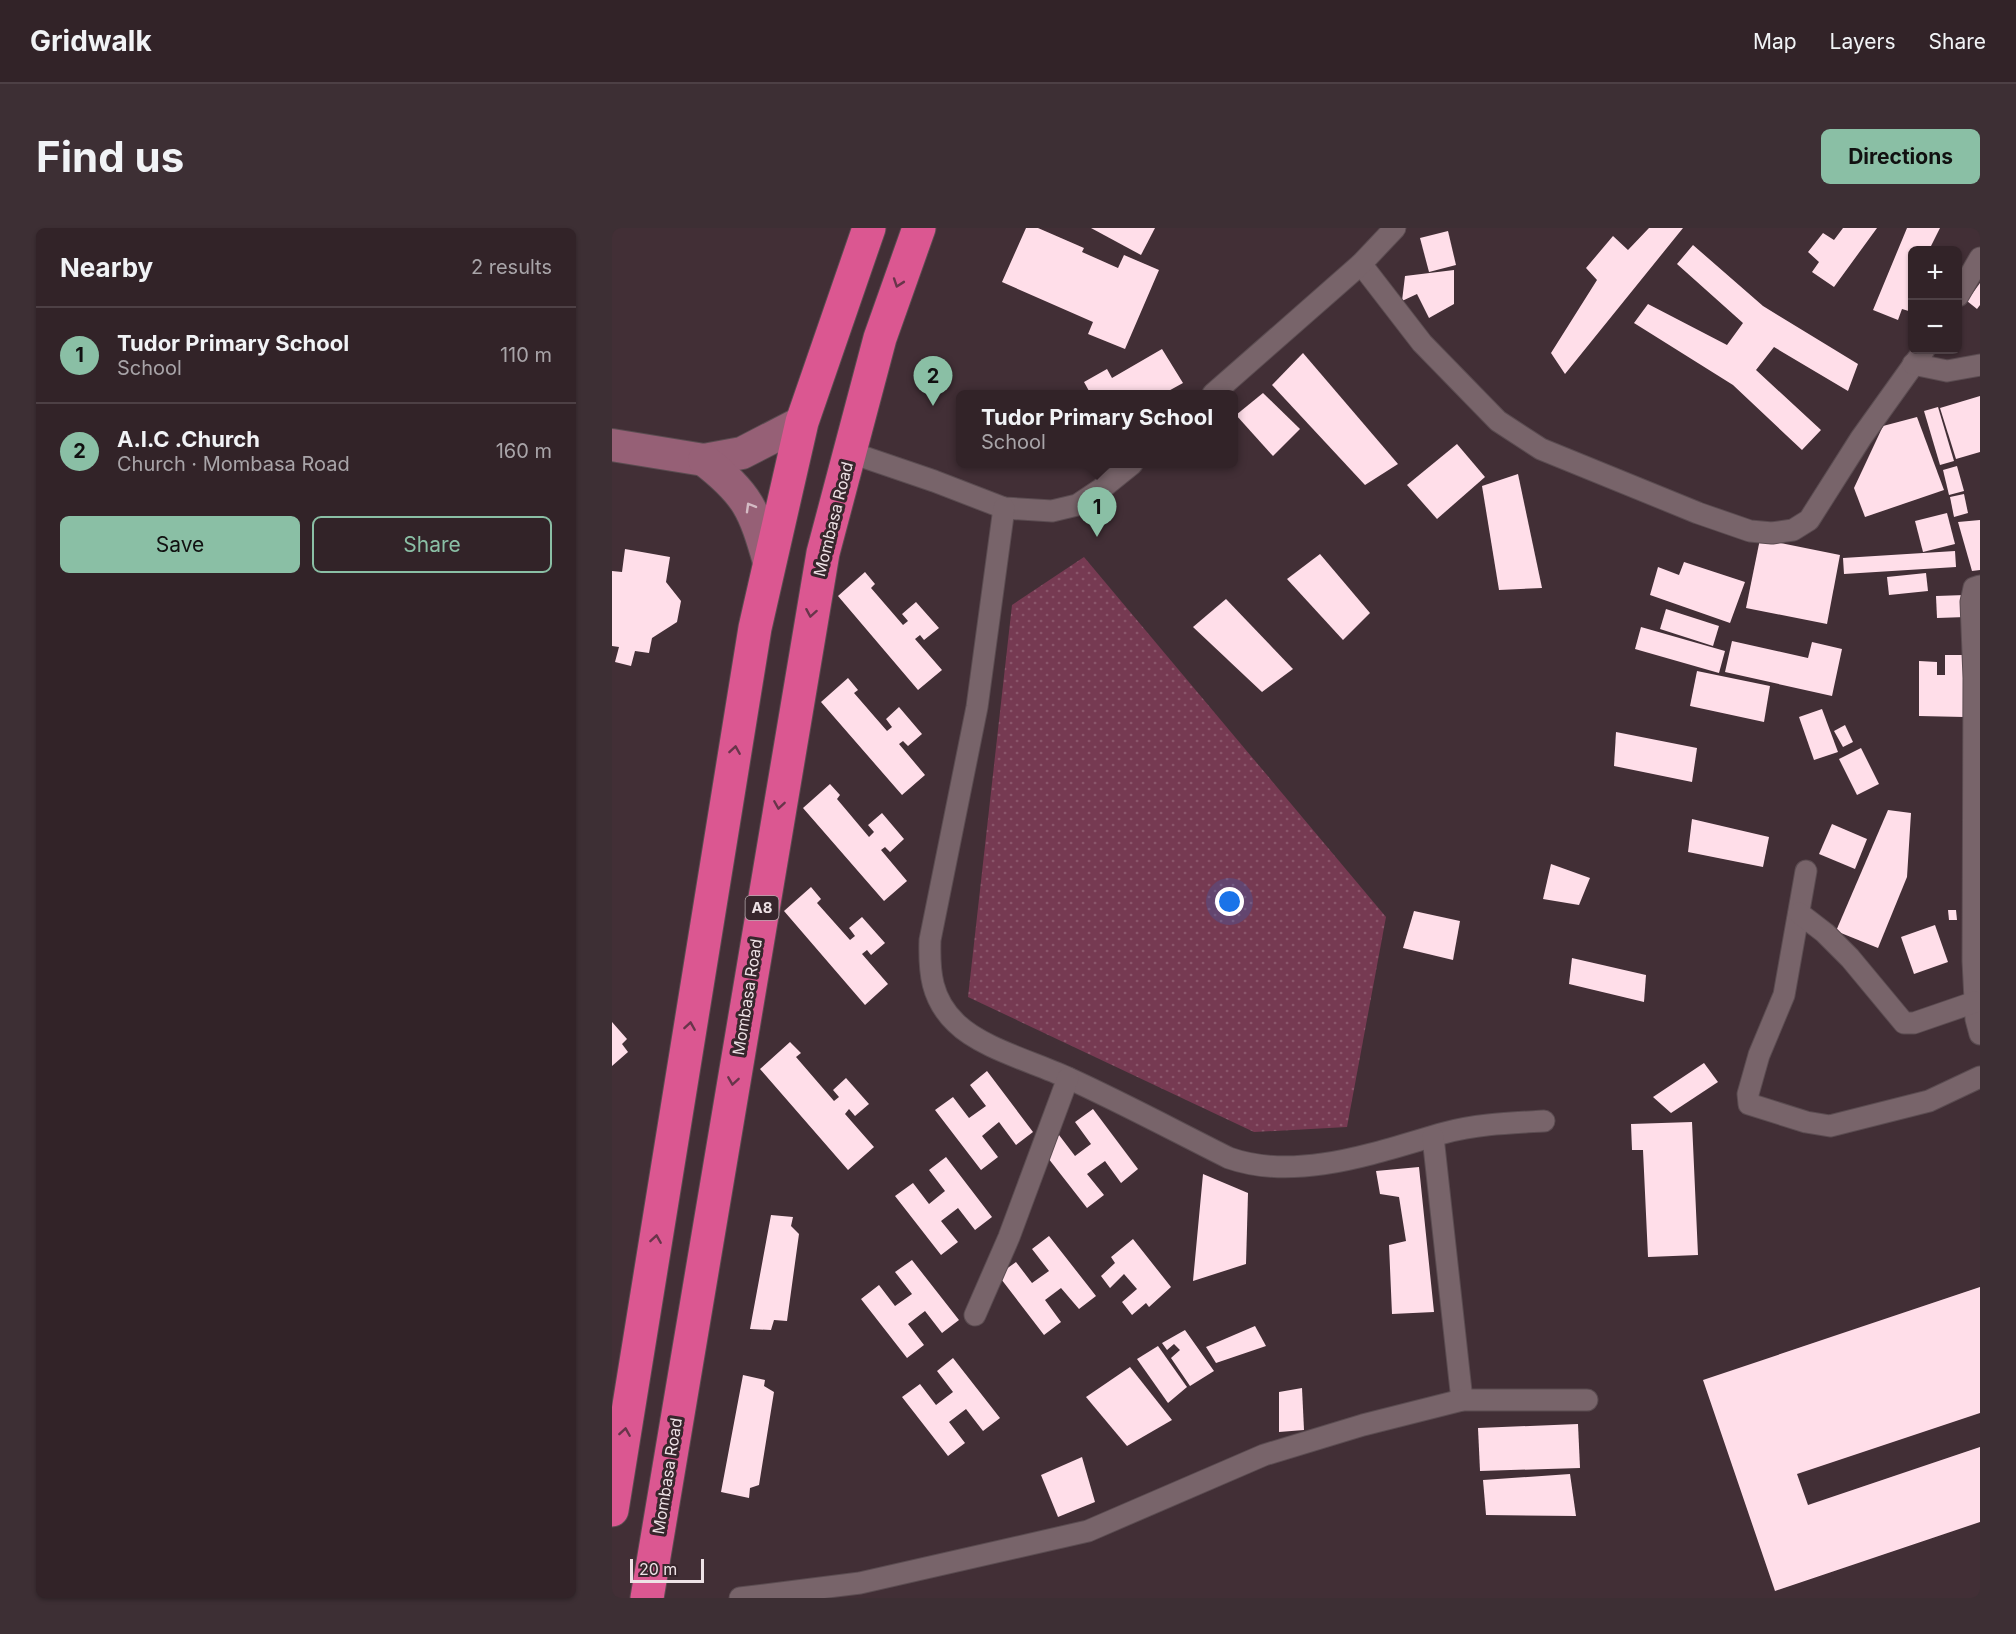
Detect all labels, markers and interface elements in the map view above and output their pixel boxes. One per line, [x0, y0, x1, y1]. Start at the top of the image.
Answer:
text: Gridwalk [30, 24, 152, 58]
text: Map [1753, 29, 1797, 54]
text: Layers [1830, 29, 1896, 54]
text: Share [1929, 29, 1986, 54]
button: Directions [1821, 129, 1980, 184]
text: Find us [36, 131, 184, 182]
map controls [1908, 246, 1962, 354]
button: + [1908, 246, 1962, 300]
text: Nearby [60, 252, 153, 283]
text: 2 results [471, 255, 552, 279]
one-way arrow [893, 277, 906, 288]
button: − [1908, 300, 1962, 354]
text: Tudor Primary School [117, 330, 349, 356]
text: 1 [75, 343, 84, 367]
text: 110 m [500, 343, 552, 367]
text: School [117, 356, 182, 380]
pin: 2 [914, 356, 952, 406]
popup [956, 390, 1238, 468]
text: Tudor Primary School [981, 404, 1213, 430]
text: A.I.C .Church [117, 426, 260, 452]
text: School [981, 430, 1046, 454]
text: 2 [73, 439, 86, 463]
text: 160 m [496, 439, 552, 463]
text: Church · Mombasa Road [117, 452, 350, 476]
street label: Mombasa Road [809, 460, 857, 578]
pin: 1 [1078, 488, 1116, 537]
one-way arrow [745, 503, 757, 513]
button: Save [60, 516, 300, 573]
button: Share [312, 516, 552, 573]
one-way arrow [805, 608, 818, 618]
one-way arrow [728, 746, 741, 756]
one-way arrow [773, 800, 786, 810]
your location [1215, 887, 1244, 916]
road number: A8 [746, 896, 778, 920]
street label: Mombasa Road [728, 937, 766, 1057]
one-way arrow [684, 1021, 696, 1030]
one-way arrow [727, 1075, 740, 1085]
one-way arrow [649, 1234, 662, 1244]
street label: Mombasa Road [648, 1416, 686, 1536]
one-way arrow [618, 1427, 630, 1436]
scale bar [630, 1556, 704, 1584]
text: 20 m [639, 1559, 677, 1579]

